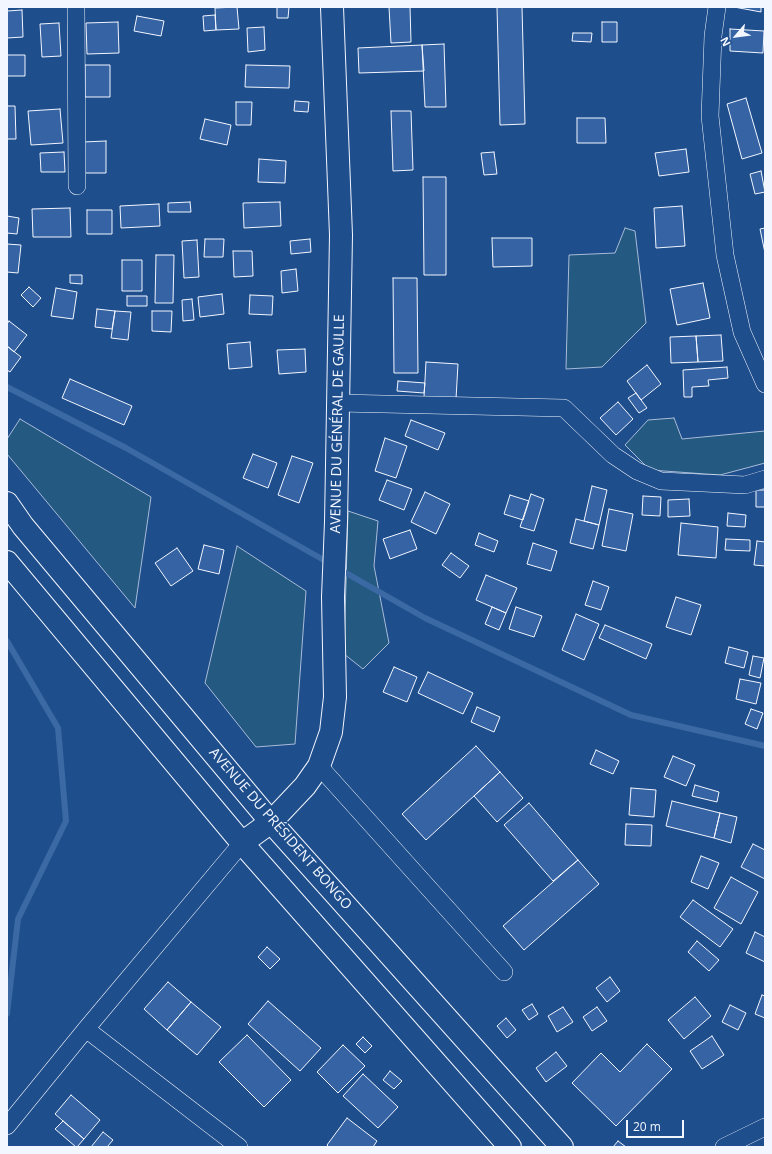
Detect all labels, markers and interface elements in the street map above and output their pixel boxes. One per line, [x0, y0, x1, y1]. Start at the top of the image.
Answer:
north arrow [716, 16, 756, 56]
text: N [716, 34, 734, 49]
street label: AVENUE DU GÉNÉRAL DE GAULLE [328, 314, 348, 534]
street label: AVENUE DU PRÉSIDENT BONGO [205, 745, 355, 913]
scale bar [628, 1112, 686, 1138]
text: 20 m [633, 1118, 661, 1135]

